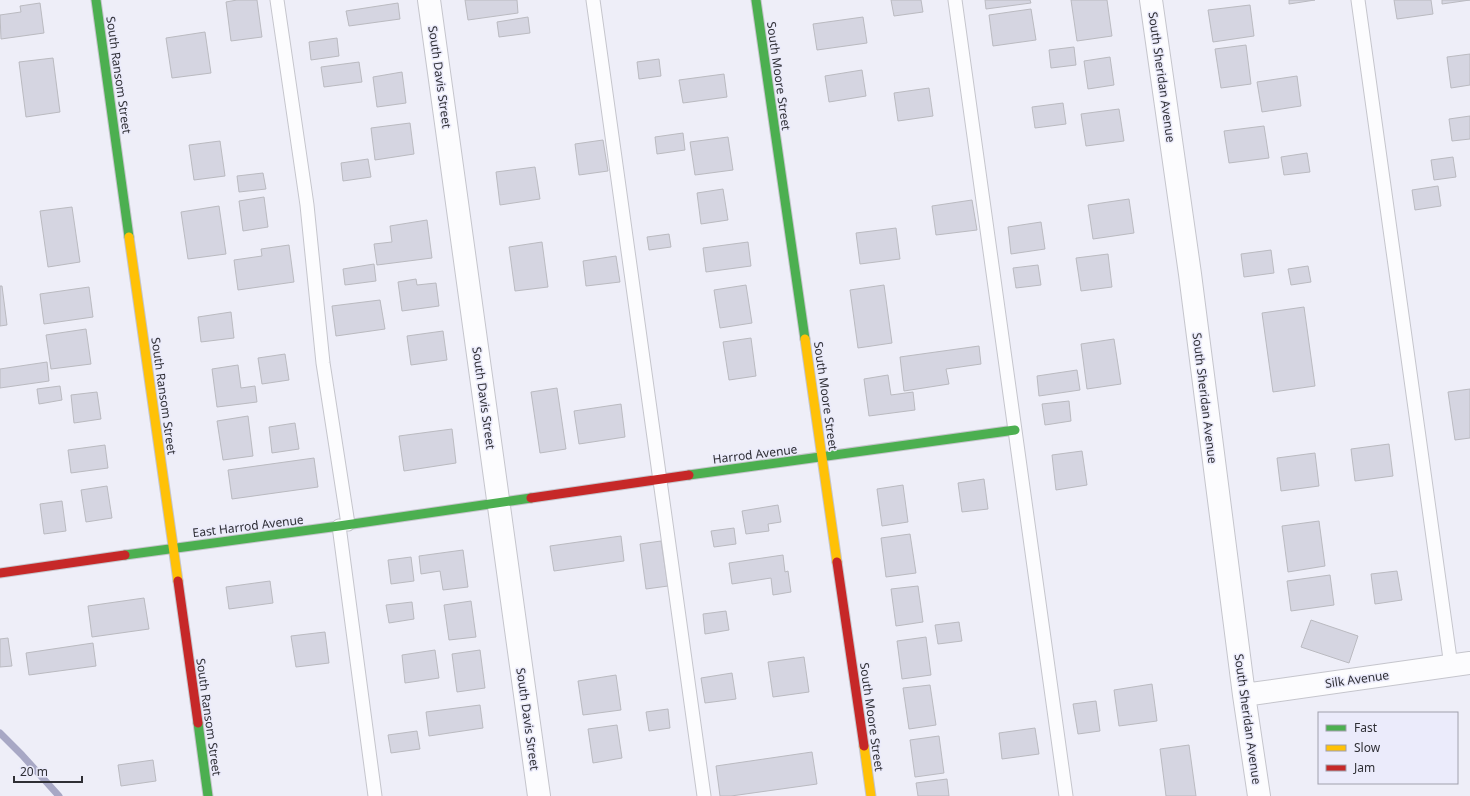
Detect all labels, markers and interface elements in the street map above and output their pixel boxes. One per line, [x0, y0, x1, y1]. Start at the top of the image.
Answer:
street label: South Sheridan Avenue [1144, 11, 1180, 144]
street label: South Ransom Street [102, 15, 136, 136]
street label: South Moore Street [763, 21, 795, 132]
street label: South Davis Street [424, 25, 456, 130]
street label: South Sheridan Avenue [1189, 332, 1221, 465]
street label: South Ransom Street [147, 336, 181, 457]
street label: South Moore Street [810, 341, 842, 452]
street label: South Davis Street [468, 346, 500, 451]
street label: Harrod Avenue [712, 440, 799, 468]
street label: East Harrod Avenue [191, 511, 305, 541]
street label: South Sheridan Avenue [1230, 653, 1266, 786]
street label: South Ransom Street [192, 657, 226, 778]
street label: South Moore Street [856, 662, 888, 773]
street label: Silk Avenue [1324, 666, 1390, 692]
street label: South Davis Street [512, 667, 544, 772]
legend [1318, 712, 1458, 784]
text: Fast [1354, 719, 1378, 736]
text: Slow [1354, 739, 1381, 756]
scale bar [14, 758, 82, 784]
text: Jam [1353, 759, 1375, 776]
text: 20 m [20, 763, 48, 780]

